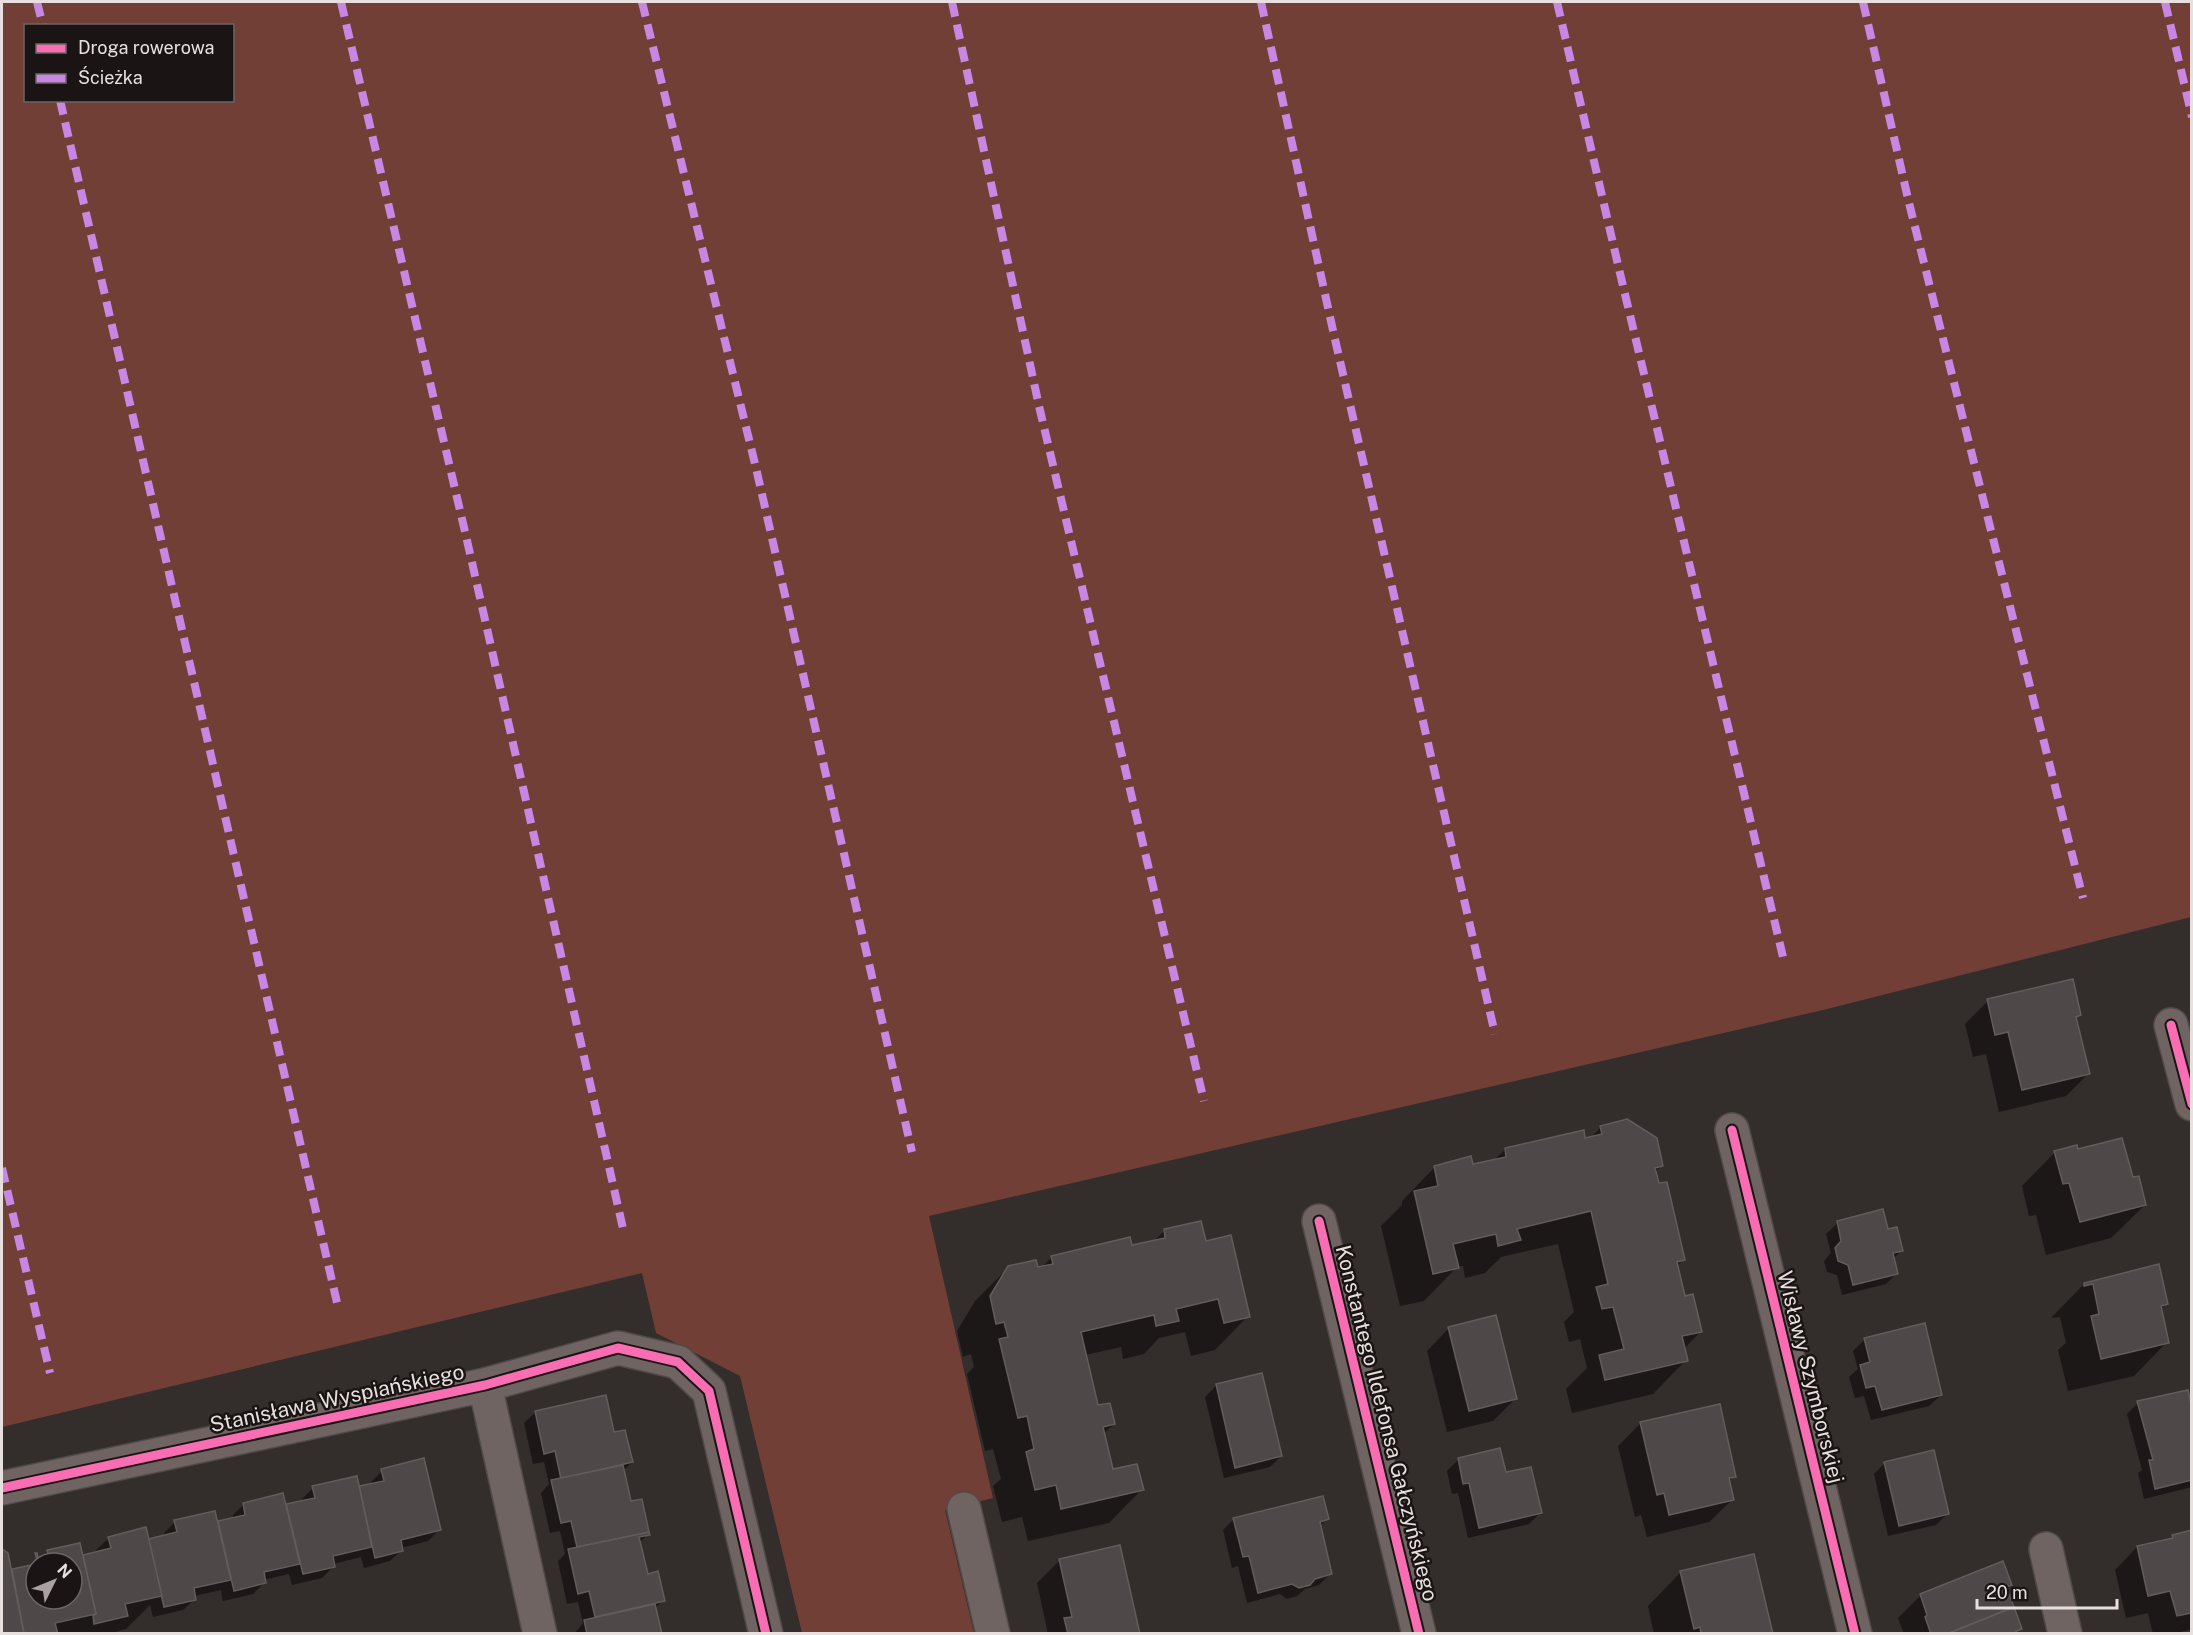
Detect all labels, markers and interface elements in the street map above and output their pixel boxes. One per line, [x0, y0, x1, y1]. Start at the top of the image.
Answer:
legend [24, 24, 234, 102]
text: Droga rowerowa [78, 37, 214, 58]
text: Ścieżka [78, 66, 143, 88]
street label: Konstantego Ildefonsa Gałczyńskiego [1331, 1242, 1443, 1604]
street label: Wisławy Szymborskiej [1773, 1268, 1849, 1486]
street label: Stanisława Wyspiańskiego [208, 1359, 466, 1437]
north arrow [24, 1551, 84, 1611]
text: N [53, 1560, 76, 1582]
scale bar [1977, 1572, 2116, 1610]
text: 20 m [1986, 1582, 2028, 1603]

